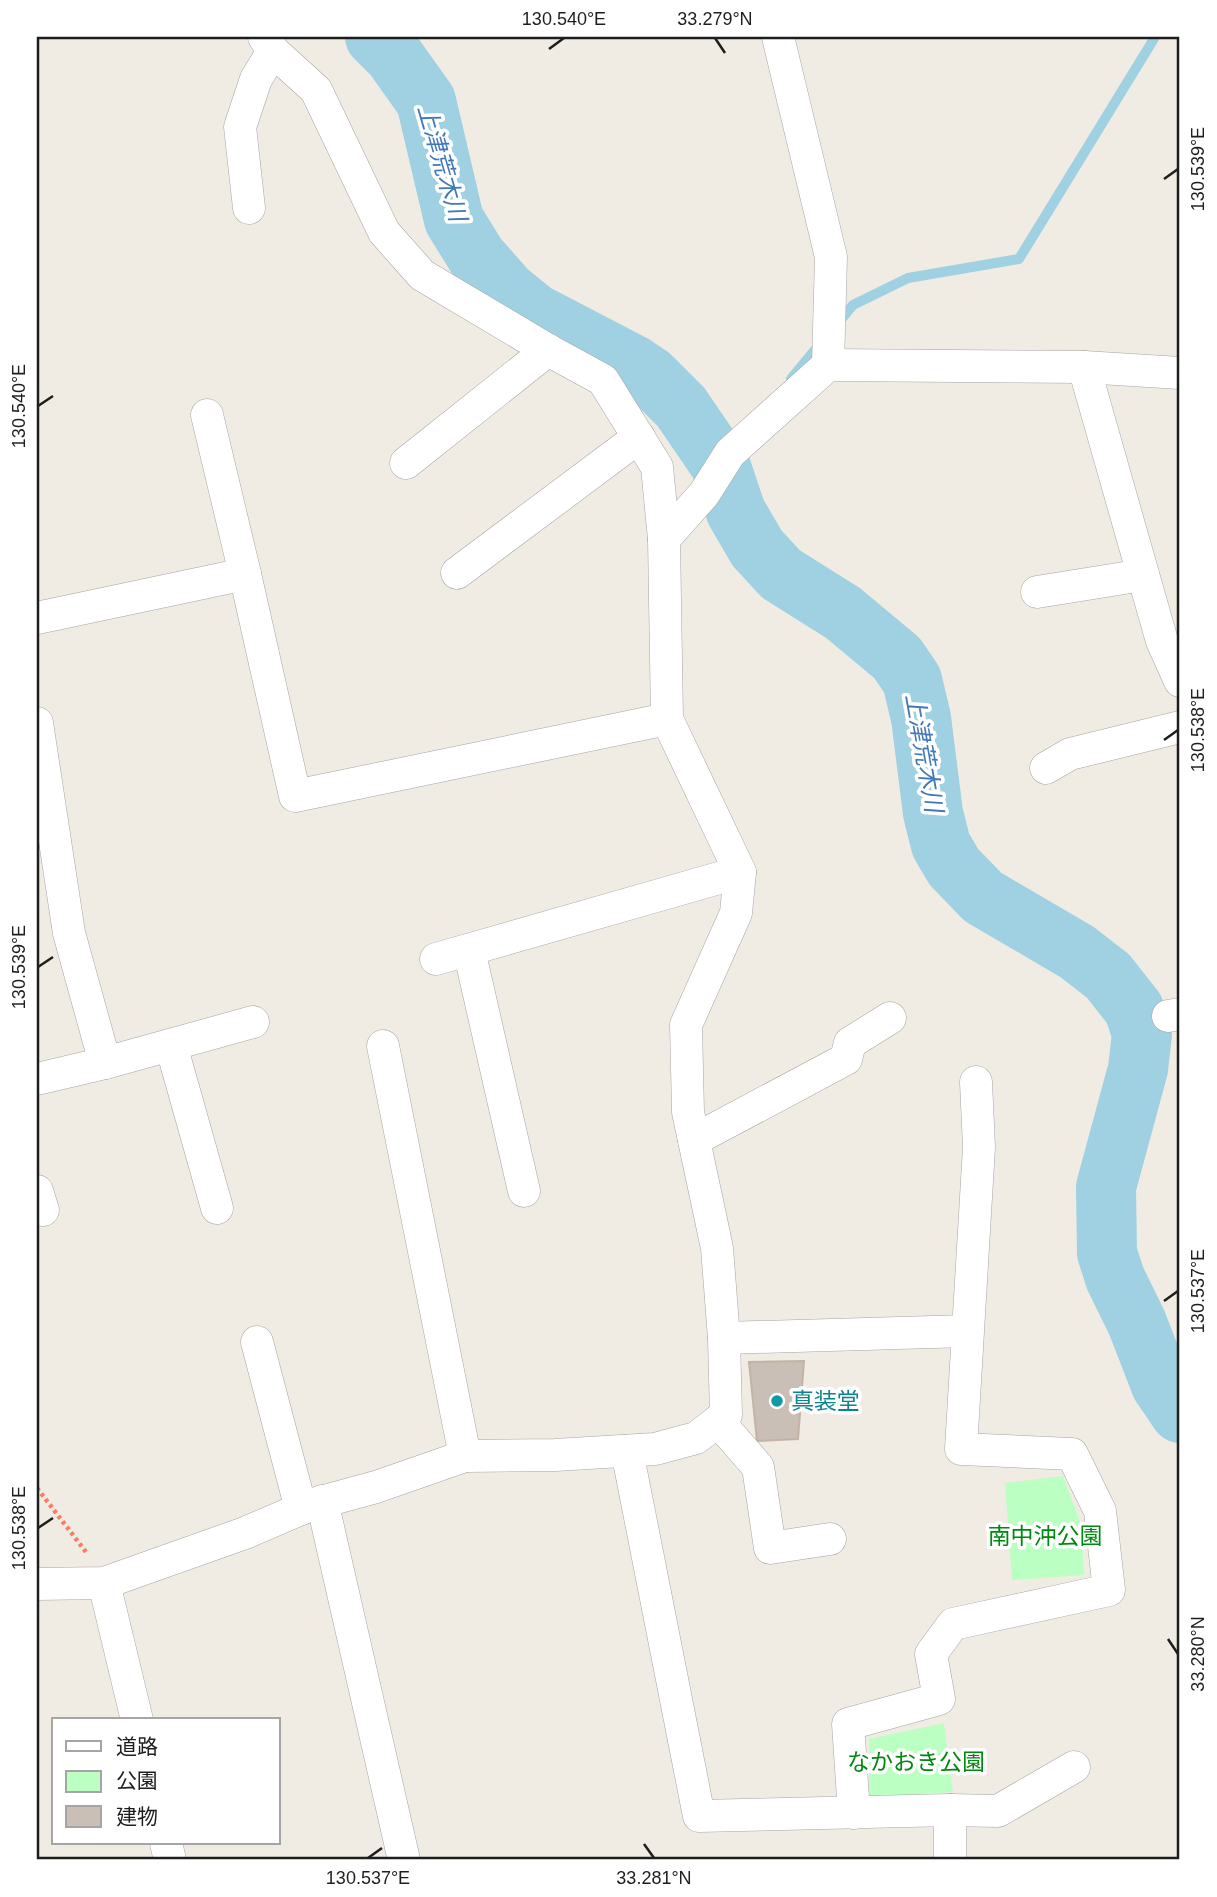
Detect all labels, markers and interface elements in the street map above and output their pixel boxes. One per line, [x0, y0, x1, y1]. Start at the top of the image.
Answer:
text: 130.540°E [522, 9, 606, 29]
text: 33.279°N [677, 9, 753, 29]
water label: 上津荒木川 [413, 101, 473, 227]
text: 130.539°E [1188, 127, 1208, 211]
text: 130.540°E [9, 364, 29, 448]
text: 130.538°E [1188, 688, 1208, 772]
water label: 上津荒木川 [901, 691, 949, 817]
text: 130.539°E [9, 925, 29, 1009]
text: 130.537°E [1188, 1249, 1208, 1333]
place label: 真装堂 [791, 1388, 860, 1414]
marker: 真装堂 [769, 1393, 785, 1409]
text: 130.538°E [9, 1486, 29, 1570]
park label: 南中沖公園 [988, 1523, 1103, 1549]
text: 33.280°N [1188, 1616, 1208, 1692]
legend [52, 1718, 280, 1844]
text: 道路 [116, 1735, 158, 1758]
park label: なかおき公園 [847, 1749, 985, 1775]
text: 公園 [116, 1769, 158, 1792]
text: 建物 [116, 1805, 158, 1828]
text: 130.537°E [326, 1868, 410, 1888]
text: 33.281°N [616, 1868, 692, 1888]

